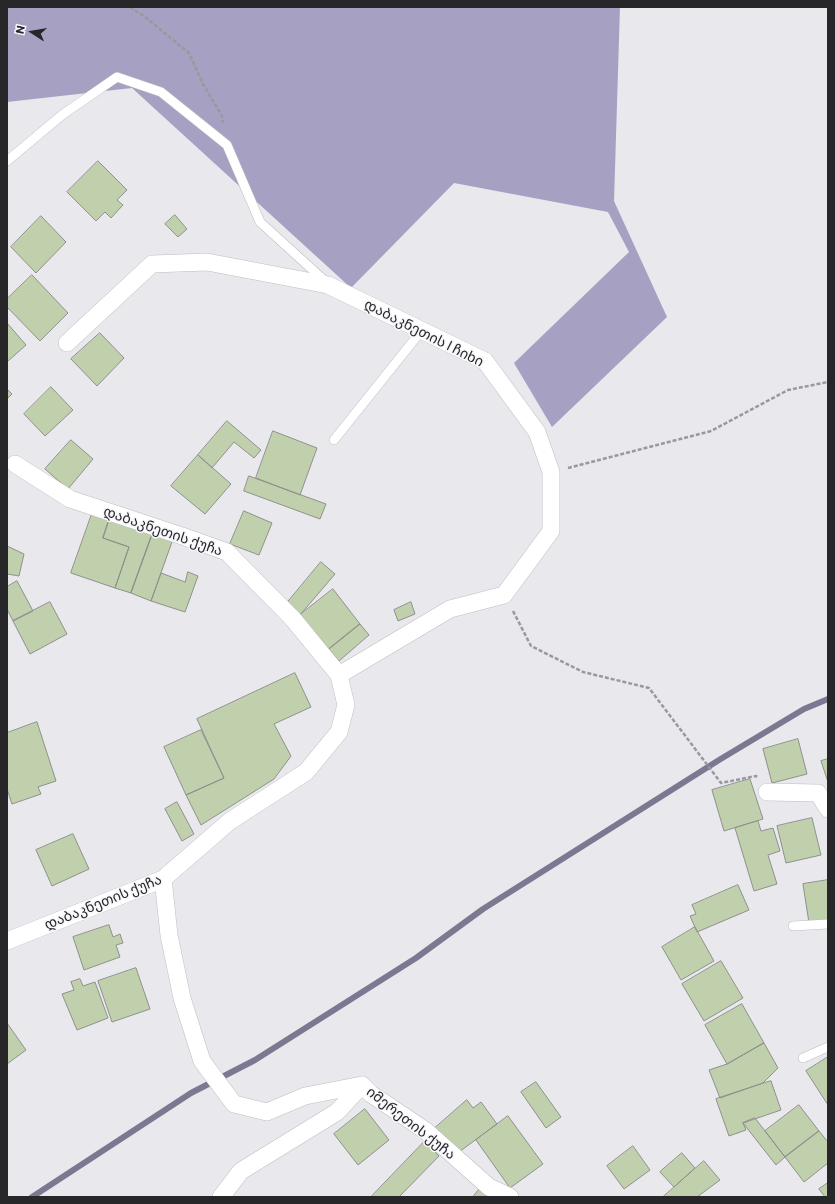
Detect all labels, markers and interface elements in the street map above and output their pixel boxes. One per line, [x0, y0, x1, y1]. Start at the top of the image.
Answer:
north arrow [12, 12, 52, 52]
text: N [13, 24, 27, 35]
street label: დაბაკნეთის I ჩიხი [362, 296, 486, 370]
street label: დაბაკნეთის ქუჩა [101, 503, 225, 559]
street label: დაბაკნეთის ქუჩა [42, 871, 164, 933]
street label: იმერეთის ქუჩა [363, 1083, 459, 1163]

